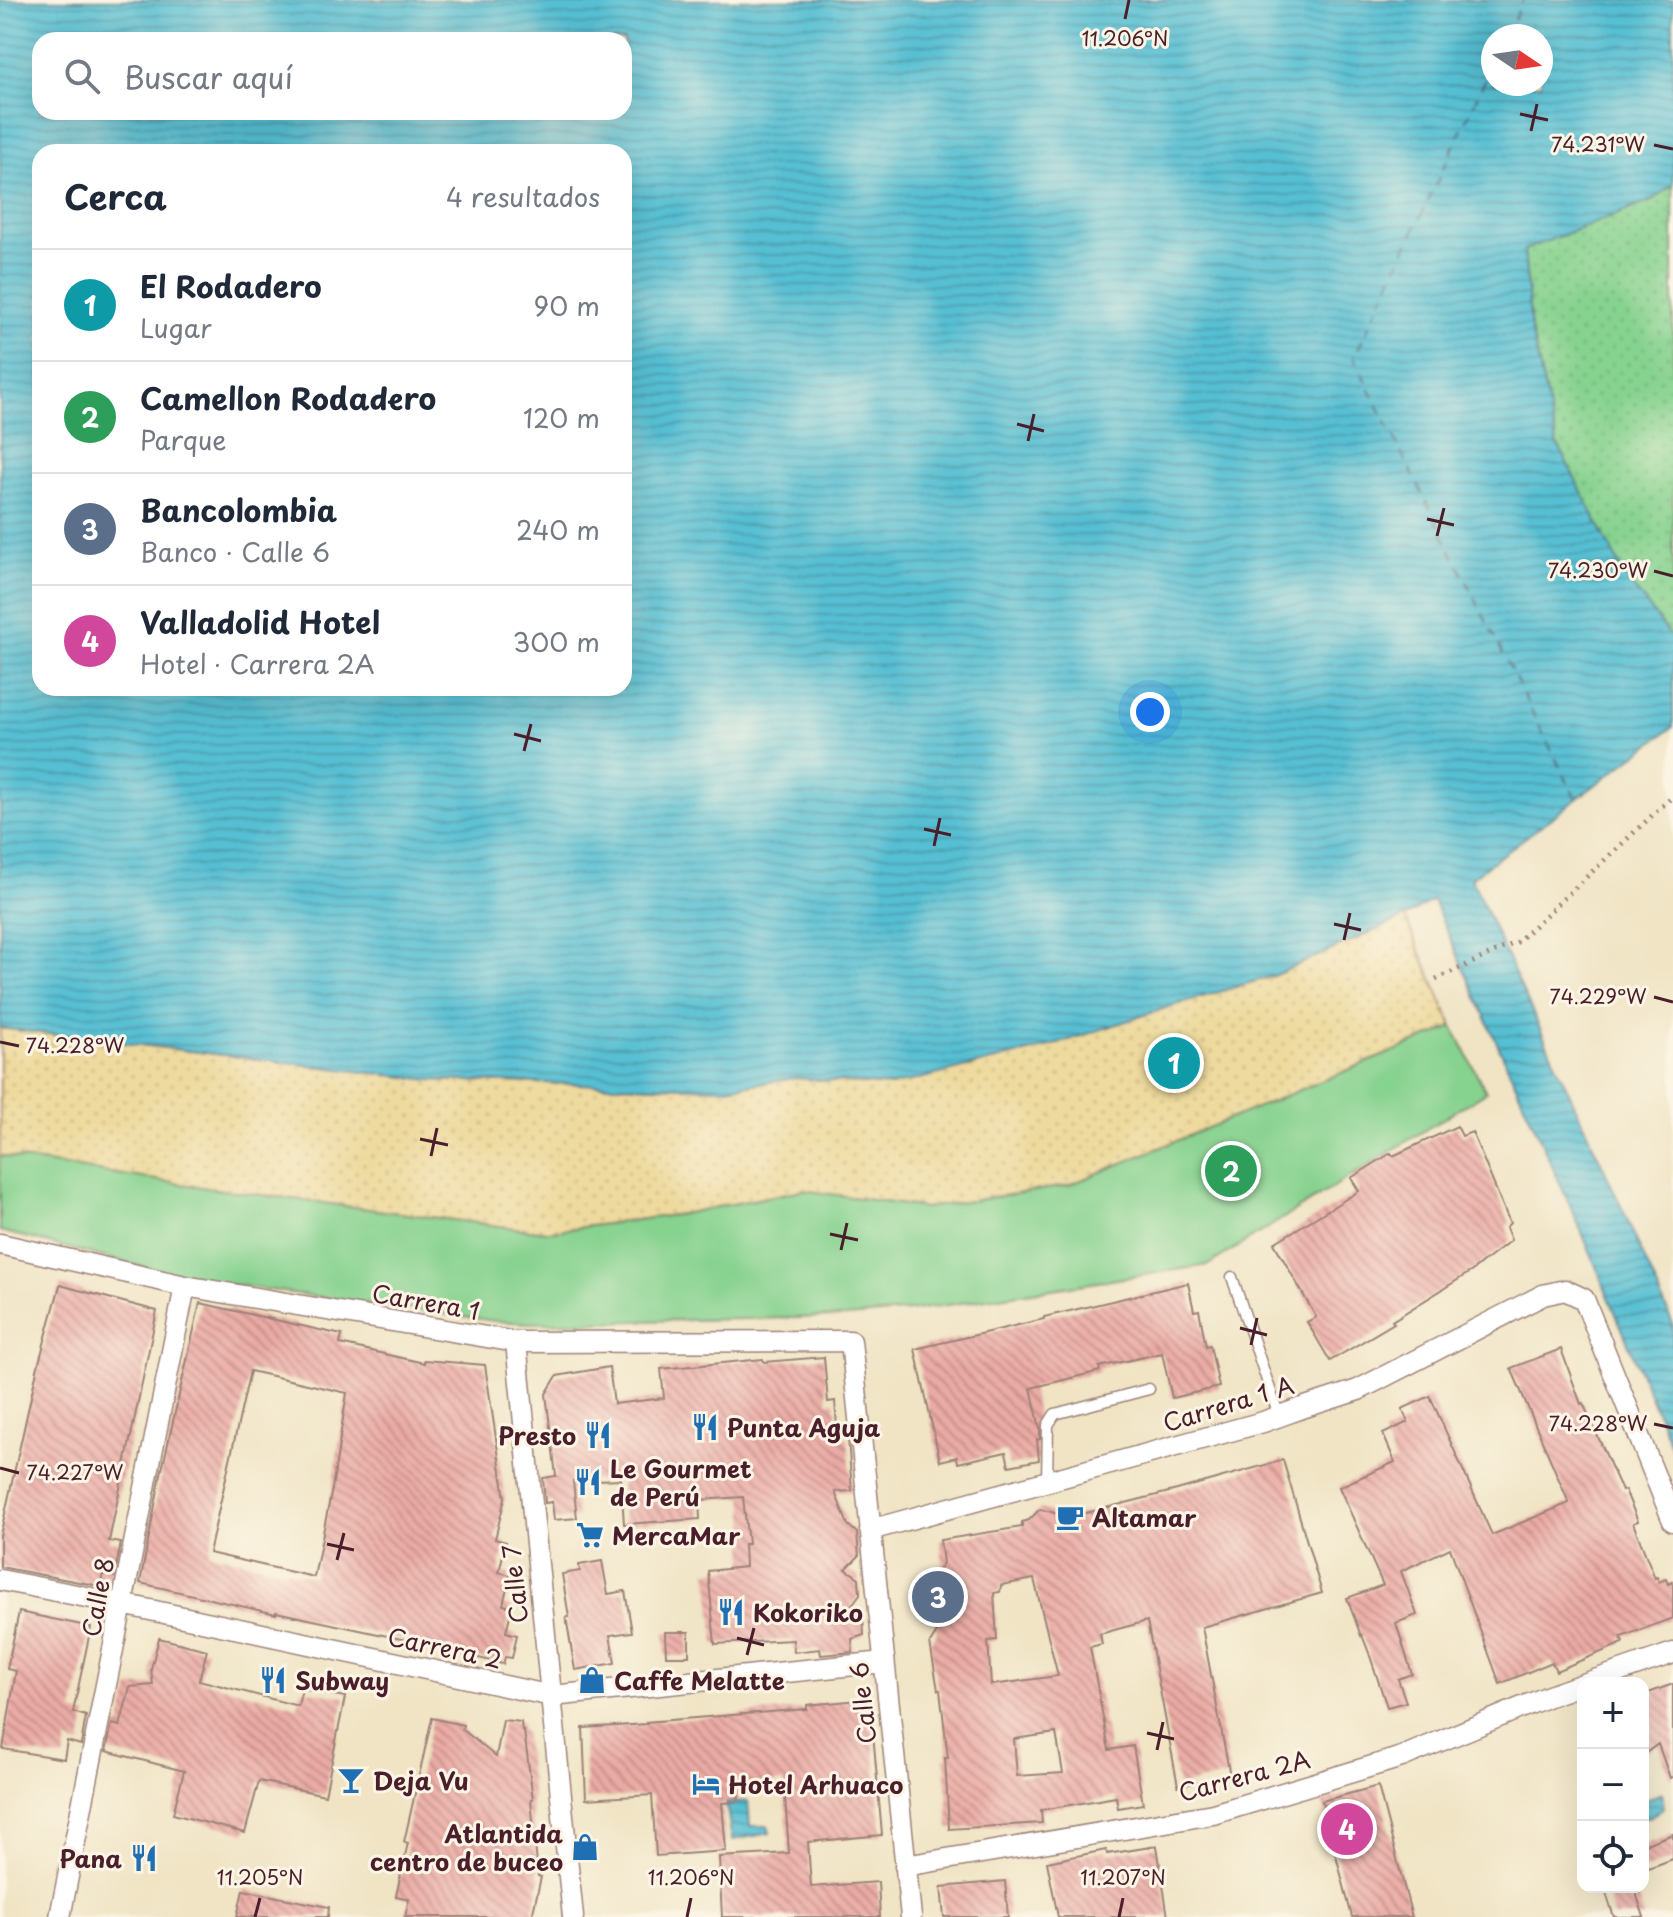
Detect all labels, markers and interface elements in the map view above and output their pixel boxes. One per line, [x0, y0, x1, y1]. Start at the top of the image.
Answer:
text: 11.206°N [1082, 23, 1168, 53]
north arrow [1481, 24, 1553, 96]
search box [32, 32, 632, 120]
icon: search [60, 54, 104, 98]
text: Buscar aquí [124, 54, 293, 99]
text: 74.231°W [1551, 129, 1645, 159]
text: Cerca [64, 170, 167, 222]
text: 4 resultados [446, 177, 600, 216]
text: El Rodadero [140, 263, 322, 308]
text: 1 [84, 286, 96, 325]
text: 90 m [533, 286, 600, 325]
text: Lugar [140, 308, 212, 347]
text: Camellon Rodadero [140, 375, 436, 420]
text: 2 [81, 398, 99, 437]
text: 120 m [523, 398, 600, 437]
text: Parque [140, 420, 227, 459]
text: Bancolombia [140, 487, 337, 532]
text: 3 [81, 510, 99, 549]
text: 240 m [516, 510, 600, 549]
text: Banco · Calle 6 [140, 532, 330, 571]
text: 74.230°W [1548, 555, 1649, 585]
text: Valladolid Hotel [140, 599, 380, 644]
text: 4 [81, 622, 99, 661]
text: 300 m [513, 622, 600, 661]
text: Hotel · Carrera 2A [140, 644, 375, 683]
your location [1130, 692, 1170, 732]
text: 74.229°W [1549, 981, 1647, 1011]
text: 74.228°W [26, 1030, 125, 1060]
pin: 1 [1148, 1033, 1200, 1093]
pin: 2 [1205, 1141, 1257, 1201]
street label: Carrera 1 [369, 1274, 483, 1328]
street label: Carrera 1 A [1158, 1366, 1298, 1440]
text: 74.228°W [1549, 1408, 1648, 1438]
place label: Punta Aguja [727, 1409, 881, 1445]
restaurant icon: Punta Aguja [690, 1412, 720, 1442]
place label: Presto [498, 1417, 576, 1453]
restaurant icon: Presto [583, 1420, 613, 1450]
place label: Le Gourmet de Perú [610, 1450, 752, 1514]
text: 74.227°W [27, 1457, 124, 1487]
restaurant icon: Le Gourmet de Perú [573, 1467, 603, 1497]
place label: Altamar [1092, 1499, 1197, 1535]
cafe icon: Altamar [1055, 1502, 1085, 1532]
place label: MercaMar [612, 1517, 741, 1553]
supermarket icon: MercaMar [575, 1520, 605, 1550]
street label: Calle 7 [492, 1543, 536, 1625]
street label: Calle 8 [72, 1554, 122, 1640]
pin: 3 [912, 1567, 964, 1627]
place label: Kokoriko [753, 1594, 863, 1630]
restaurant icon: Kokoriko [716, 1597, 746, 1627]
street label: Carrera 2 [385, 1617, 505, 1677]
street label: Calle 6 [840, 1660, 884, 1746]
place label: Subway [295, 1662, 389, 1698]
place label: Caffe Melatte [614, 1662, 785, 1698]
restaurant icon: Subway [258, 1665, 288, 1695]
shop icon: Caffe Melatte [577, 1665, 607, 1695]
map controls [1577, 1677, 1649, 1893]
button: + [1577, 1677, 1649, 1749]
street label: Carrera 2A [1174, 1740, 1314, 1810]
button: − [1577, 1749, 1649, 1821]
place label: Deja Vu [373, 1762, 469, 1798]
bar icon: Deja Vu [336, 1765, 366, 1795]
place label: Hotel Arhuaco [728, 1766, 903, 1802]
hotel icon: Hotel Arhuaco [691, 1769, 721, 1799]
pin: 4 [1321, 1799, 1373, 1859]
place label: Atlantida centro de buceo [370, 1815, 563, 1879]
button: locate [1577, 1821, 1649, 1893]
shop icon: Atlantida centro de buceo [570, 1832, 600, 1862]
place label: Pana [60, 1840, 122, 1876]
restaurant icon: Pana [129, 1843, 159, 1873]
text: 11.205°N [217, 1862, 303, 1892]
text: 11.206°N [648, 1862, 734, 1892]
text: 11.207°N [1080, 1862, 1166, 1892]

